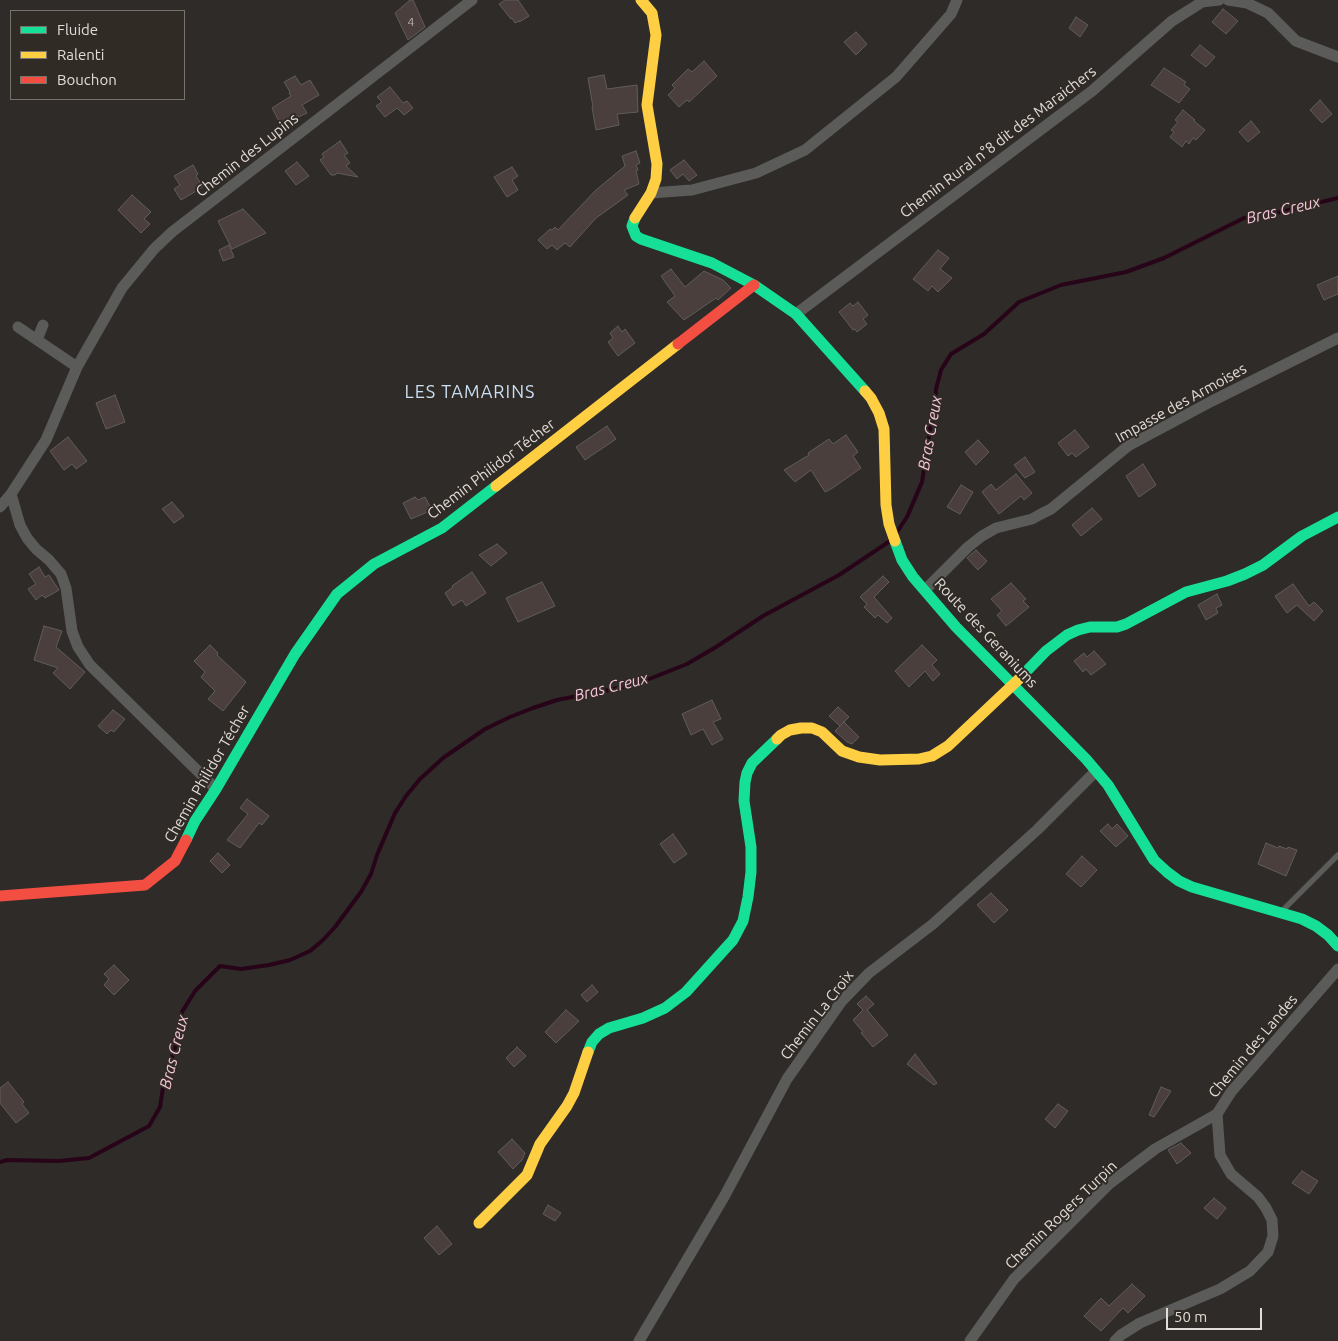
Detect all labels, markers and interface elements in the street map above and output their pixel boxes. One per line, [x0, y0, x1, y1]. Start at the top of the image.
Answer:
legend [10, 10, 185, 100]
house number: 4 [408, 15, 414, 29]
text: Fluide [57, 21, 98, 38]
text: Ralenti [57, 46, 104, 63]
street label: Chemin Rural n°8 dit des Maraichers [896, 62, 1100, 222]
text: Bouchon [57, 71, 117, 88]
street label: Chemin des Lupins [192, 109, 302, 201]
water label: Bras Creux [1244, 192, 1322, 228]
street label: Impasse des Armoises [1112, 359, 1250, 447]
district label: LES TAMARINS [403, 381, 537, 403]
water label: Bras Creux [914, 394, 946, 472]
street label: Chemin Philidor Técher [424, 415, 558, 523]
street label: Route des Geraniums [931, 575, 1041, 691]
water label: Bras Creux [572, 669, 650, 705]
street label: Chemin Philidor Técher [160, 702, 254, 846]
street label: Chemin La Croix [777, 967, 857, 1063]
street label: Chemin des Landes [1205, 991, 1301, 1101]
water label: Bras Creux [156, 1013, 192, 1091]
street label: Chemin Rogers Turpin [1001, 1157, 1121, 1273]
scale bar [1168, 1298, 1264, 1330]
text: 50 m [1174, 1308, 1207, 1325]

